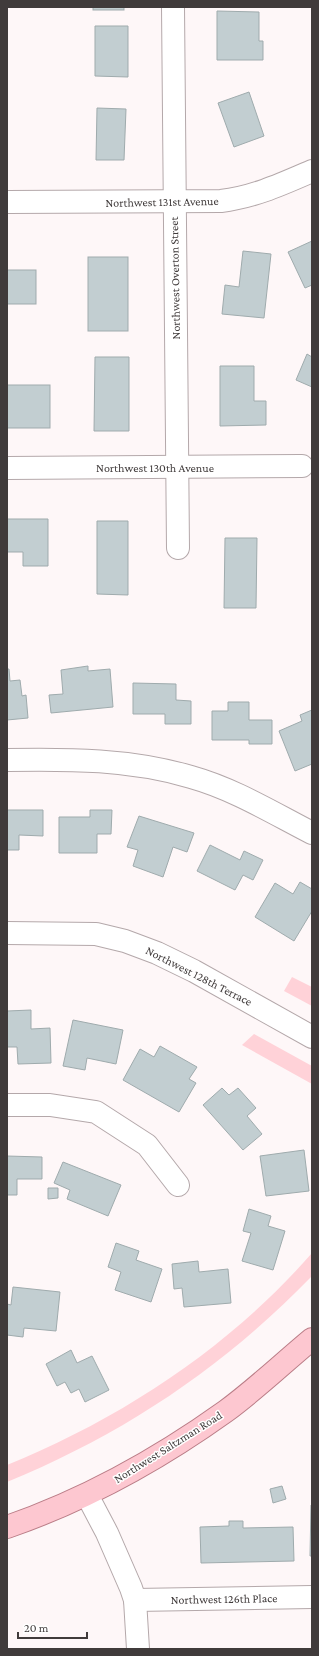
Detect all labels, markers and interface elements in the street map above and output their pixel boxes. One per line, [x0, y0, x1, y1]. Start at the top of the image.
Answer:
street label: Northwest 131st Avenue [105, 194, 219, 210]
street label: Northwest Overton Street [167, 215, 183, 340]
street label: Northwest 130th Avenue [96, 461, 214, 475]
street label: Northwest 128th Terrace [143, 943, 255, 1009]
street label: Northwest Saltzman Road [111, 1408, 225, 1486]
street label: Northwest 126th Place [171, 1591, 277, 1607]
scale bar [18, 1614, 87, 1640]
text: 20 m [24, 1621, 49, 1635]

